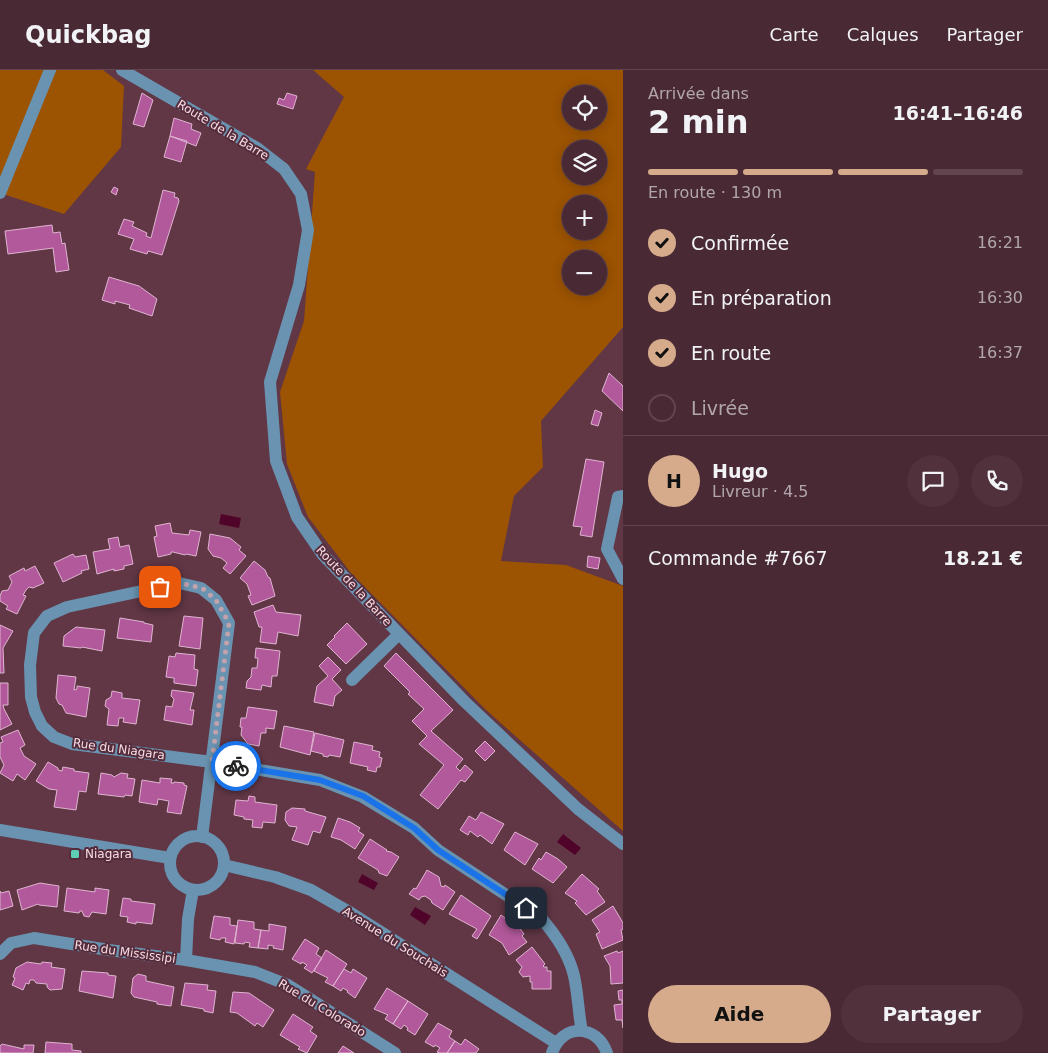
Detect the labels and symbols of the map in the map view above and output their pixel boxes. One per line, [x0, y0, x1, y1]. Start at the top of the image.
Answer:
street label: Route de la Barre [175, 97, 271, 163]
street label: Route de la Barre [313, 543, 395, 629]
pin [139, 566, 181, 608]
street label: Rue du Niagara [72, 736, 166, 762]
courier [211, 741, 261, 791]
place label: Niagara [85, 847, 132, 861]
marker: Niagara [69, 848, 81, 860]
pin [505, 887, 547, 929]
street label: Avenue du Souchais [340, 904, 450, 980]
street label: Rue du Mississipi [74, 938, 176, 966]
street label: Rue du Colorado [276, 976, 368, 1040]

